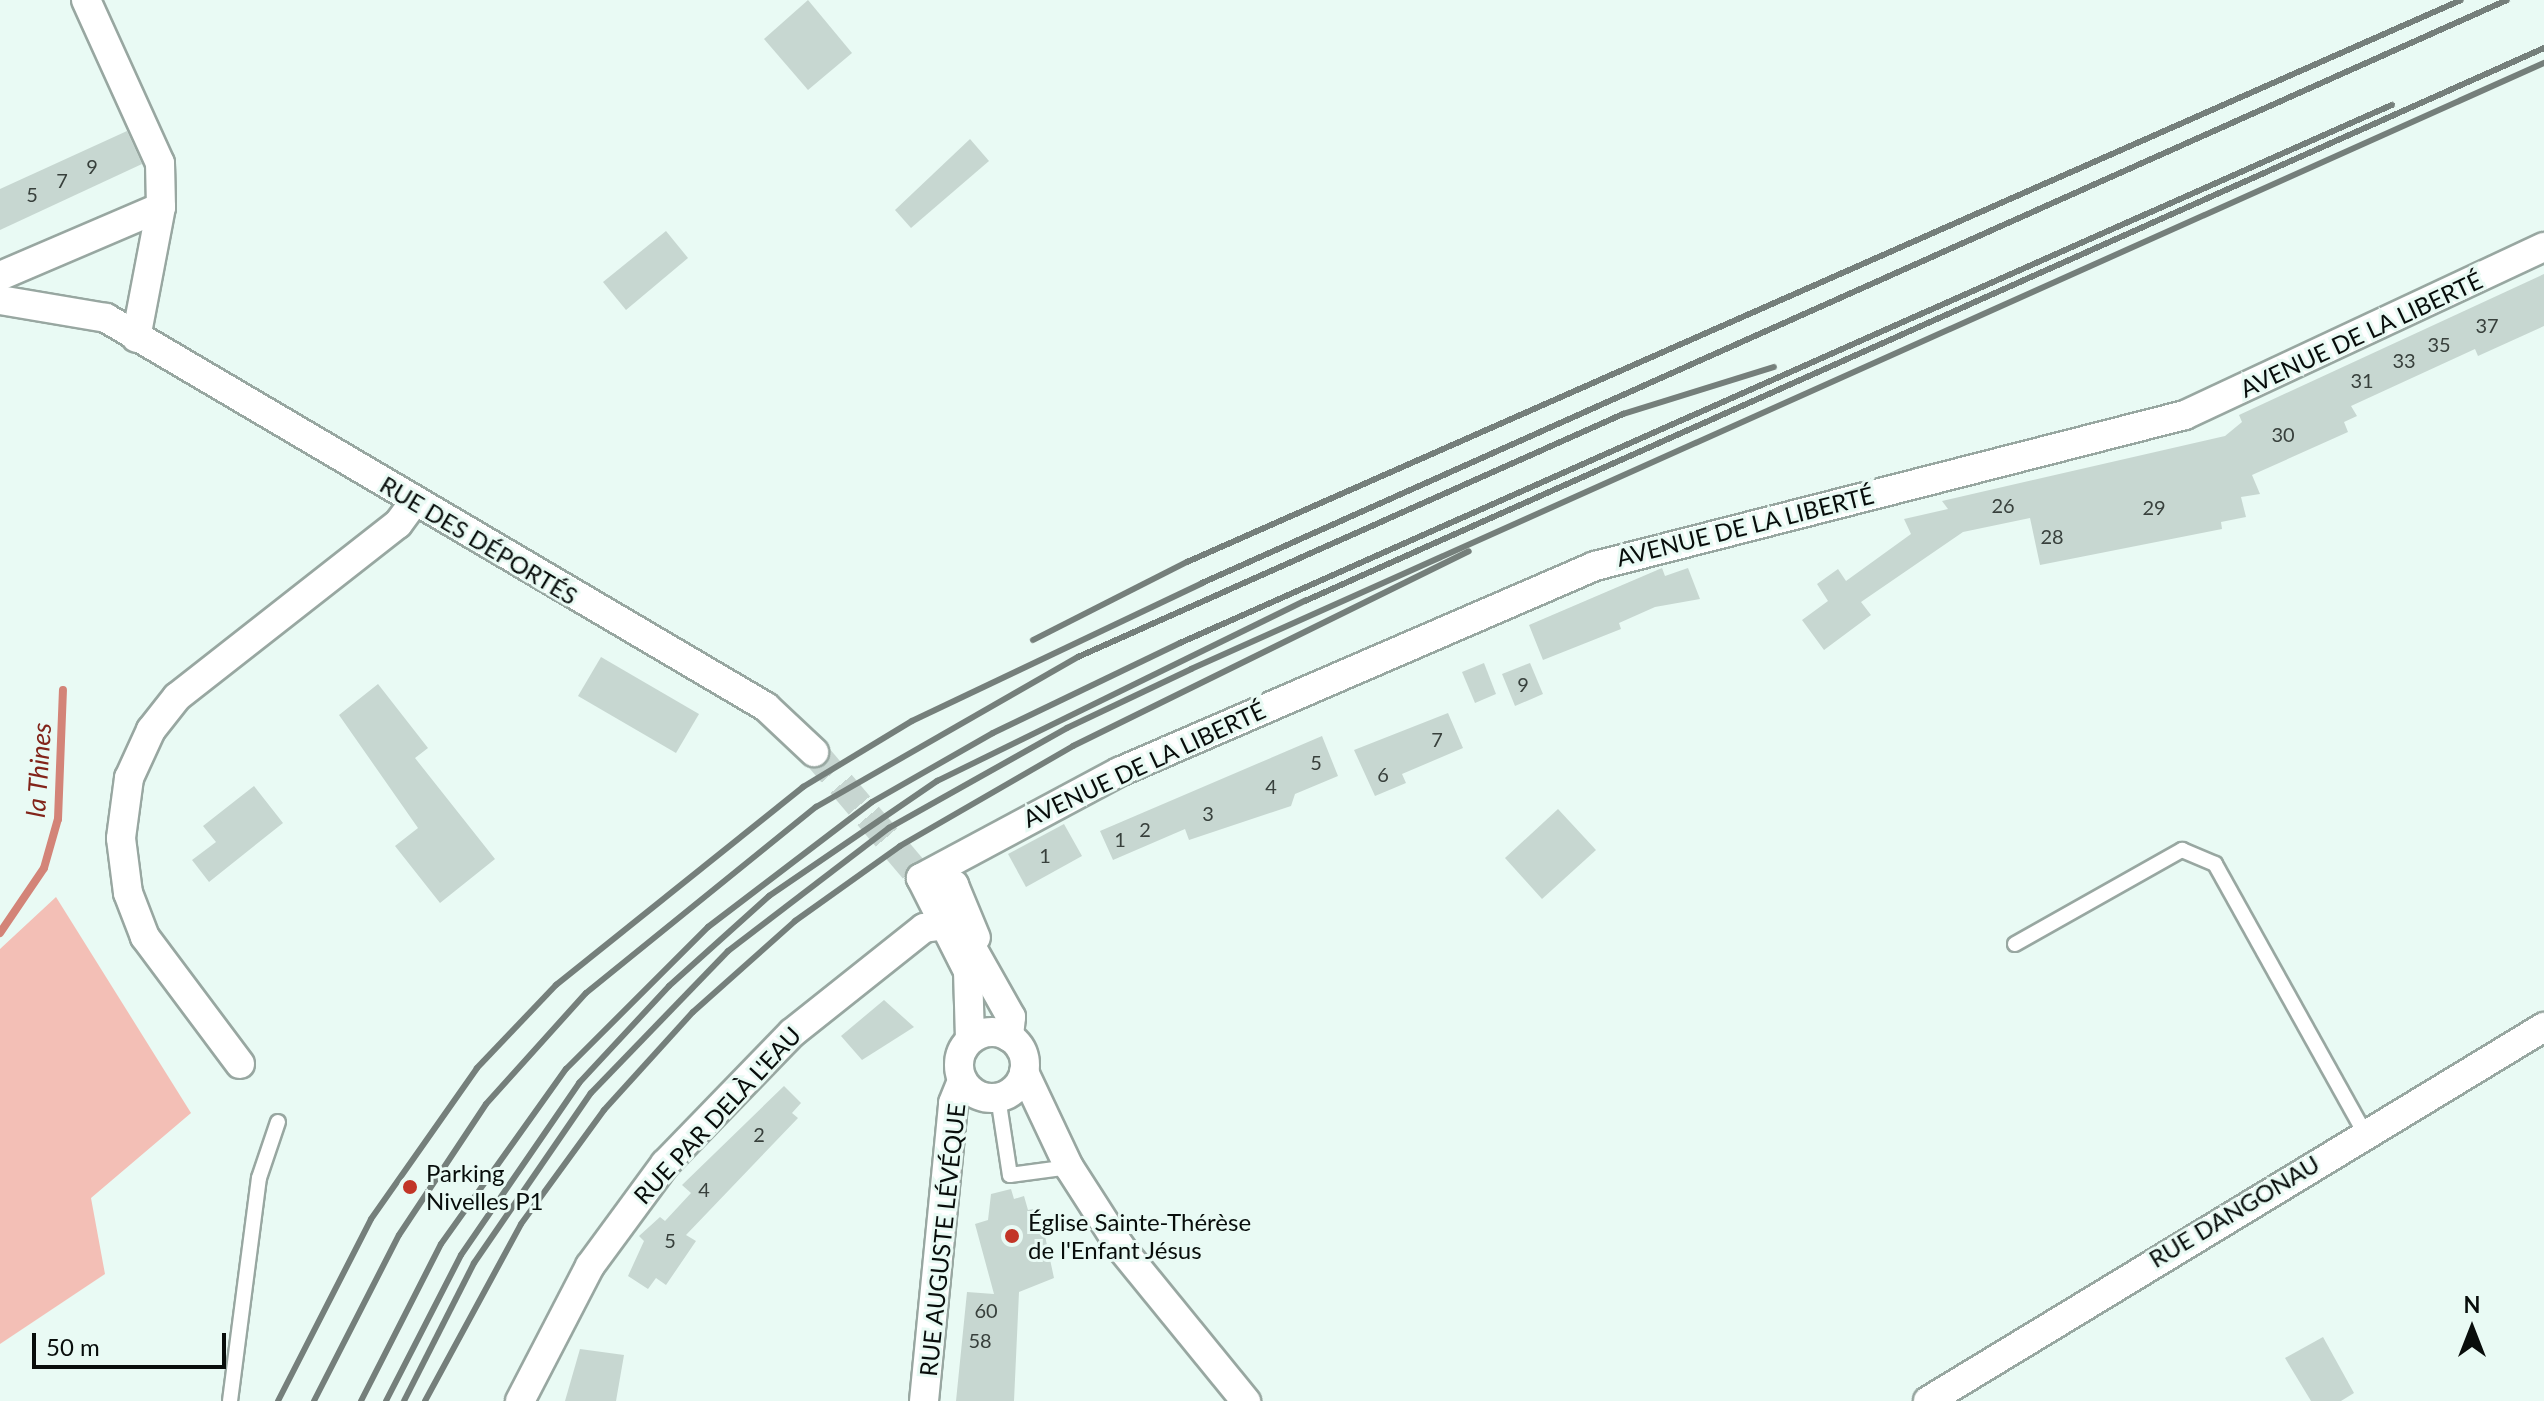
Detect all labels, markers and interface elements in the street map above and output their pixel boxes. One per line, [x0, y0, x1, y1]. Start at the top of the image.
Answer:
house number: 9 [86, 154, 98, 178]
house number: 7 [56, 168, 68, 192]
house number: 5 [26, 182, 38, 206]
street label: AVENUE DE LA LIBERTÉ [2235, 265, 2487, 403]
house number: 37 [2475, 313, 2499, 337]
house number: 35 [2427, 332, 2451, 356]
house number: 33 [2392, 348, 2416, 372]
house number: 31 [2350, 368, 2374, 392]
house number: 30 [2271, 422, 2295, 446]
street label: RUE DES DÉPORTÉS [375, 470, 583, 610]
street label: AVENUE DE LA LIBERTÉ [1613, 480, 1877, 572]
house number: 26 [1991, 493, 2015, 517]
house number: 29 [2142, 495, 2166, 519]
house number: 28 [2040, 524, 2064, 548]
house number: 9 [1517, 672, 1529, 696]
street label: AVENUE DE LA LIBERTÉ [1018, 695, 1270, 833]
water label: la Thines [20, 721, 58, 819]
house number: 7 [1431, 727, 1443, 751]
house number: 5 [1310, 750, 1322, 774]
house number: 6 [1377, 762, 1389, 786]
house number: 4 [1265, 774, 1277, 798]
house number: 3 [1202, 801, 1214, 825]
house number: 2 [1139, 817, 1151, 841]
house number: 1 [1114, 827, 1126, 851]
house number: 1 [1039, 843, 1051, 867]
street label: RUE PAR DELÀ L'EAU [627, 1020, 807, 1210]
street label: RUE AUGUSTE LÉVÉQUE [913, 1102, 971, 1378]
house number: 2 [753, 1122, 765, 1146]
street label: RUE DANGONAU [2144, 1149, 2324, 1273]
place label: Parking Nivelles P1 [426, 1159, 543, 1215]
house number: 4 [698, 1177, 710, 1201]
marker: Parking Nivelles P1 [401, 1178, 419, 1196]
place label: Église Sainte-Thérèse de l'Enfant Jésus [1028, 1208, 1251, 1264]
marker: Église Sainte-Thérèse de l'Enfant Jésus [1003, 1227, 1021, 1245]
house number: 5 [664, 1228, 676, 1252]
north arrow [2432, 1289, 2512, 1369]
text: N [2464, 1291, 2480, 1318]
house number: 60 [974, 1298, 998, 1322]
scale bar [36, 1317, 230, 1367]
house number: 58 [968, 1328, 992, 1352]
text: 50 m [46, 1332, 100, 1361]

